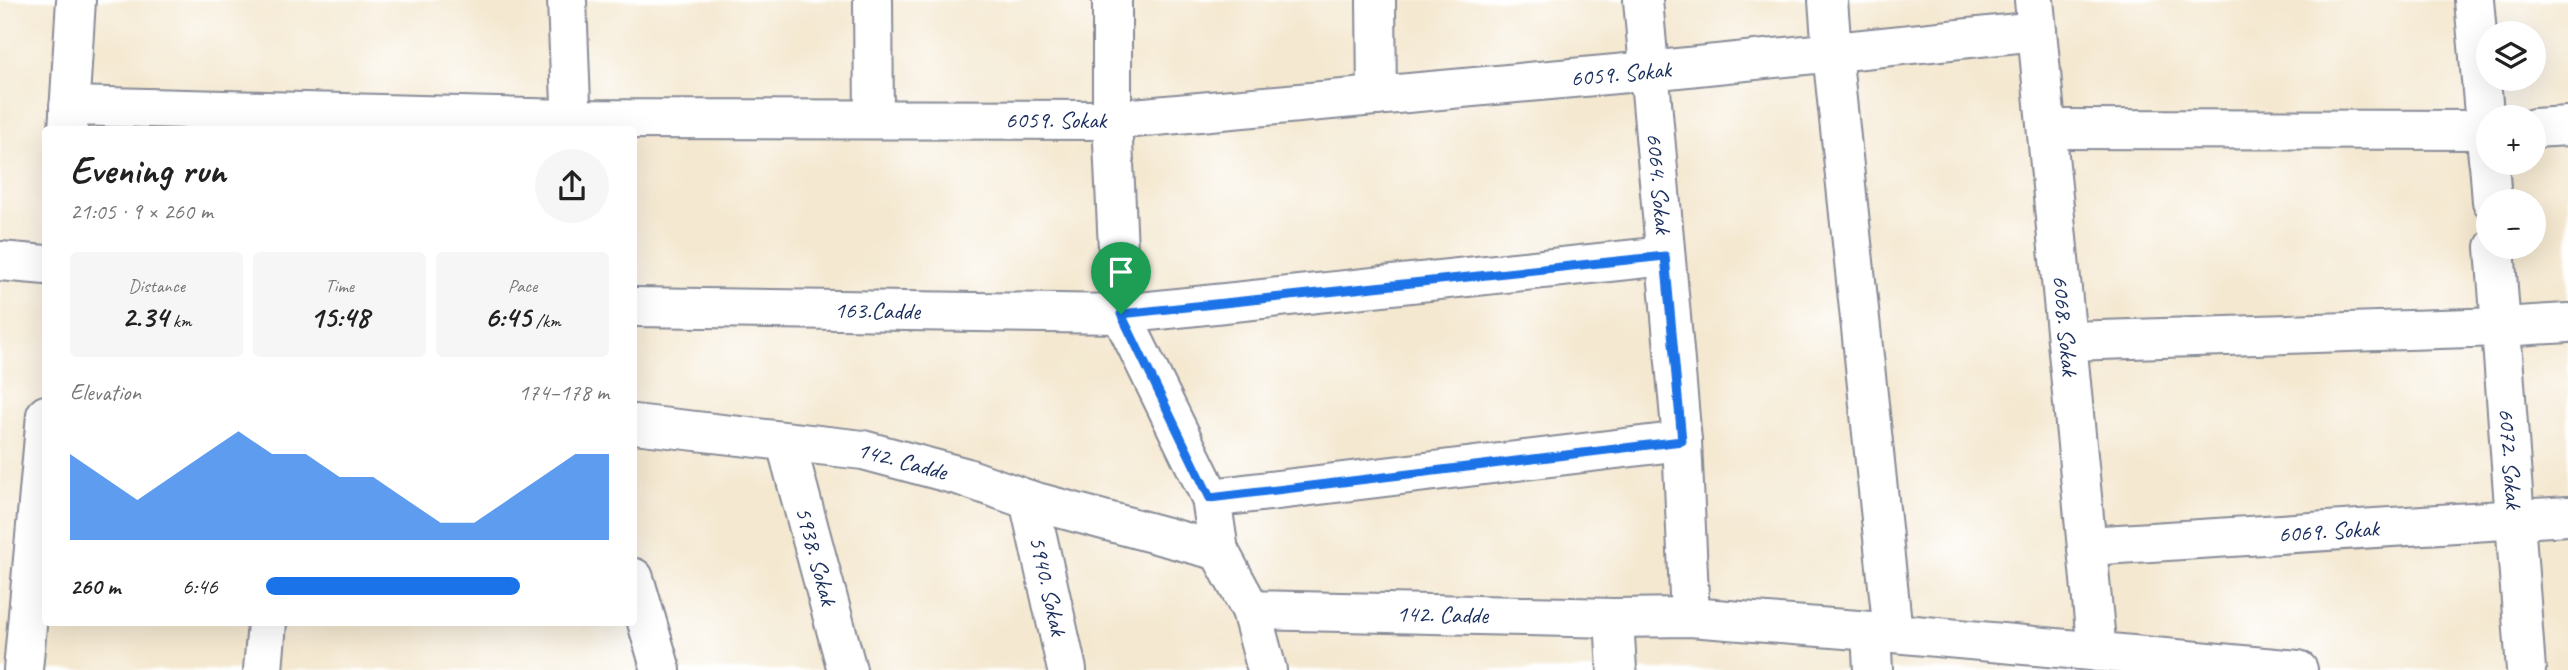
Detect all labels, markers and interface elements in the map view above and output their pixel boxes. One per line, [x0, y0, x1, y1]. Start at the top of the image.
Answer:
map controls [2476, 21, 2546, 259]
button: layers [2476, 21, 2546, 91]
street label: 6059. Sokak [1569, 54, 1675, 93]
street label: 6059. Sokak [1005, 105, 1109, 135]
button: + [2476, 105, 2546, 175]
street label: 6064. Sokak [1640, 132, 1679, 237]
text: Evening run [70, 147, 226, 194]
button: share [535, 149, 609, 223]
button: − [2476, 189, 2546, 259]
text: 21:05 · 9 × 260 m [70, 197, 213, 226]
pin [1091, 242, 1151, 314]
icon: arrive [1102, 253, 1140, 291]
text: Distance [128, 274, 185, 298]
text: Time [325, 274, 354, 298]
text: Pace [508, 274, 537, 298]
street label: 6068. Sokak [2046, 274, 2085, 379]
street label: 163.Cadde [834, 295, 922, 326]
text: 2.34 [122, 298, 168, 336]
text: 15:48 [310, 298, 369, 336]
text: 6:45 [484, 298, 531, 336]
text: km [168, 309, 191, 333]
text: /km [531, 309, 561, 333]
text: Elevation [70, 378, 141, 407]
text: 174–178 m [518, 378, 609, 407]
street label: 6072. Sokak [2492, 407, 2529, 512]
street label: 142. Cadde [854, 434, 952, 487]
street label: 5938. Sokak [789, 503, 845, 611]
street label: 6069. Sokak [2277, 513, 2382, 549]
street label: 5940. Sokak [1023, 533, 1074, 641]
text: 260 m [70, 572, 120, 601]
text: 6:46 [182, 572, 218, 601]
street label: 142. Cadde [1396, 598, 1490, 630]

